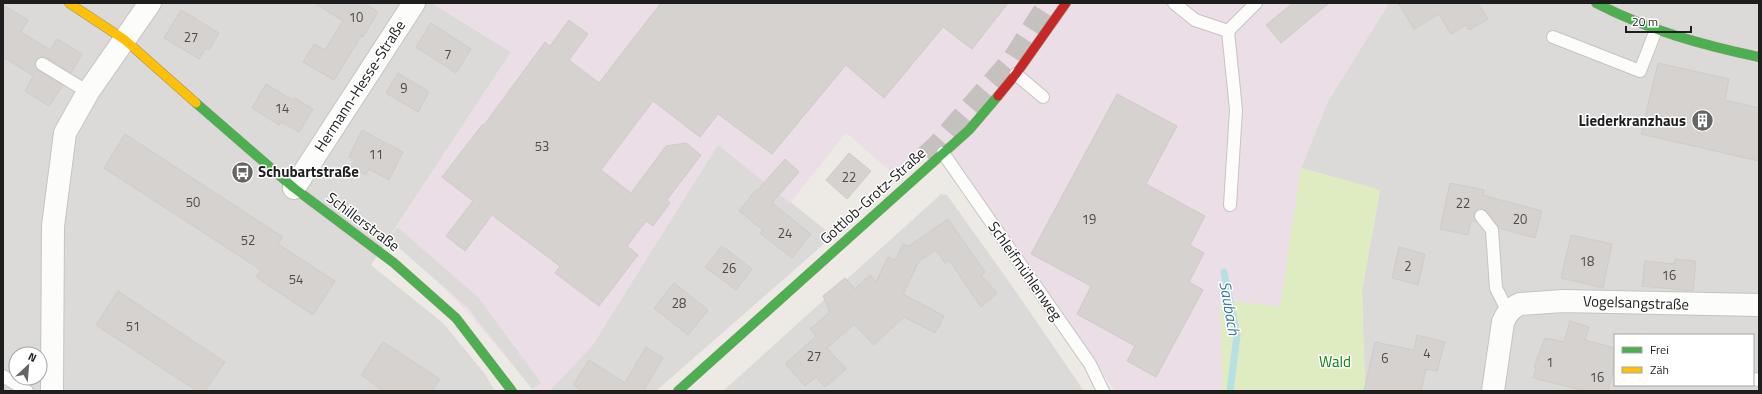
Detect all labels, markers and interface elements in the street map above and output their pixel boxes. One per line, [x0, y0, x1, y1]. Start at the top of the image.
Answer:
house number: 10 [349, 7, 363, 27]
scale bar [1626, 8, 1691, 34]
text: 20 m [1632, 12, 1658, 31]
street label: Hermann-Hesse-Straße [308, 15, 411, 156]
house number: 27 [184, 27, 198, 47]
house number: 7 [444, 44, 452, 64]
house number: 9 [400, 78, 408, 98]
house number: 14 [275, 98, 289, 118]
building icon: Liederkranzhaus [1689, 108, 1715, 134]
place label: Liederkranzhaus [1579, 109, 1686, 132]
house number: 53 [535, 136, 549, 156]
street label: Gottlob-Grotz-Straße [815, 142, 931, 250]
house number: 11 [369, 144, 383, 164]
bus stop icon: Schubartstraße [229, 159, 255, 185]
place label: Schubartstraße [258, 160, 359, 183]
house number: 22 [842, 167, 856, 187]
street label: Schillerstraße [322, 186, 405, 257]
house number: 50 [186, 192, 200, 212]
house number: 22 [1456, 193, 1470, 213]
house number: 19 [1082, 209, 1096, 229]
house number: 20 [1513, 209, 1527, 229]
street label: Schleifmühlenweg [983, 217, 1068, 325]
house number: 24 [778, 223, 792, 243]
house number: 52 [241, 230, 255, 250]
house number: 18 [1580, 251, 1594, 271]
house number: 2 [1404, 256, 1412, 276]
house number: 26 [722, 258, 736, 278]
house number: 16 [1662, 265, 1676, 285]
house number: 54 [289, 269, 303, 289]
water label: Saubach [1213, 279, 1247, 338]
street label: Vogelsangstraße [1582, 289, 1690, 316]
house number: 28 [672, 293, 686, 313]
house number: 51 [126, 316, 140, 336]
legend [1614, 334, 1754, 386]
text: Frei [1650, 340, 1669, 359]
house number: 4 [1423, 343, 1431, 363]
north arrow [8, 346, 48, 386]
house number: 27 [807, 346, 821, 366]
text: N [25, 348, 39, 366]
house number: 6 [1381, 348, 1389, 368]
park label: Wald [1319, 350, 1351, 373]
house number: 1 [1546, 352, 1554, 372]
text: Zäh [1650, 360, 1669, 379]
house number: 16 [1590, 367, 1604, 387]

